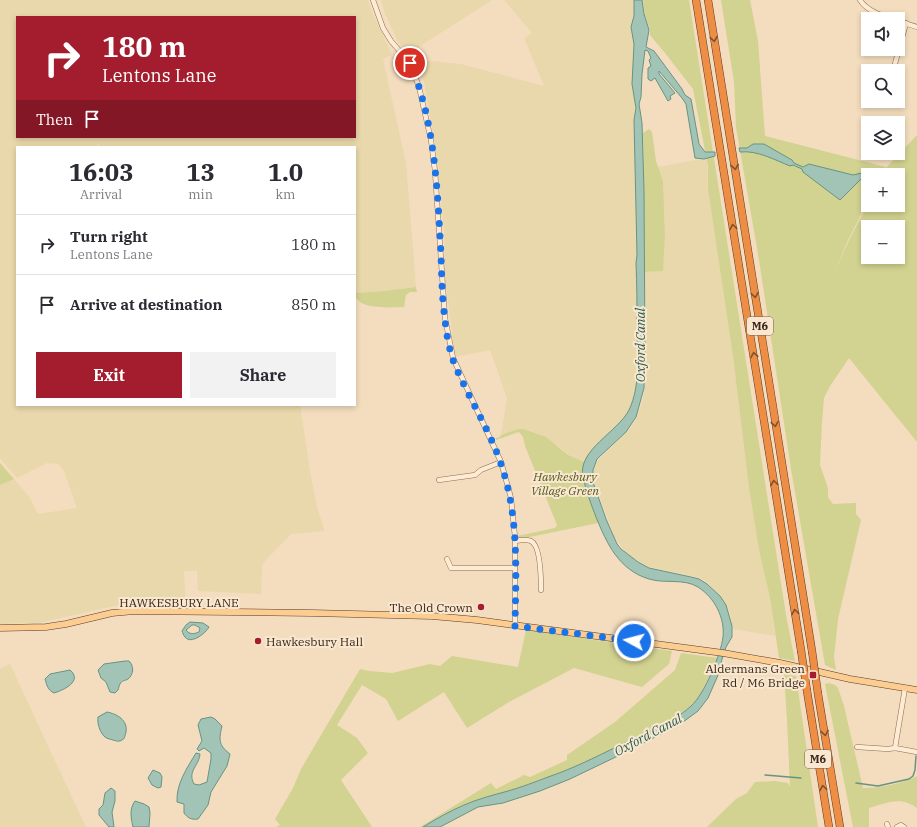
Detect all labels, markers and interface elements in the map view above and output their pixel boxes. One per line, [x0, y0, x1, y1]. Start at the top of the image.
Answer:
map controls [861, 12, 905, 264]
button: sound [861, 12, 905, 56]
text: 180 m [102, 28, 186, 65]
icon: right [36, 32, 88, 84]
one-way arrow [709, 35, 718, 42]
pin [393, 46, 427, 80]
icon: arrive [399, 52, 421, 74]
text: Lentons Lane [102, 64, 216, 87]
button: search [861, 64, 905, 108]
icon: arrive [81, 108, 103, 130]
text: Then [36, 110, 73, 129]
button: layers [861, 116, 905, 160]
text: 16:03 [69, 156, 134, 188]
text: 13 [186, 156, 215, 188]
text: 1.0 [268, 156, 303, 188]
one-way arrow [730, 164, 738, 170]
button: + [861, 168, 905, 212]
text: Arrival [80, 186, 122, 203]
text: min [188, 186, 213, 203]
text: km [276, 186, 295, 203]
button: − [861, 220, 905, 264]
one-way arrow [729, 224, 738, 230]
text: Turn right [70, 227, 148, 246]
icon: right [36, 234, 58, 256]
text: 180 m [291, 235, 336, 254]
text: Lentons Lane [70, 246, 153, 263]
one-way arrow [750, 292, 759, 298]
icon: arrive [36, 294, 58, 316]
text: Arrive at destination [70, 295, 222, 314]
text: 850 m [291, 295, 336, 314]
water label: Oxford Canal [632, 307, 649, 382]
road number: M6 [747, 317, 773, 335]
button: Exit [36, 352, 182, 398]
button: Share [190, 352, 336, 398]
one-way arrow [750, 352, 758, 358]
one-way arrow [770, 421, 779, 427]
park label: Hawkesbury Village Green [531, 469, 599, 498]
one-way arrow [770, 480, 779, 487]
street label: HAWKESBURY LANE [119, 595, 239, 610]
place label: The Old Crown [390, 600, 473, 615]
marker: The Old Crown [476, 602, 486, 612]
one-way arrow [791, 609, 800, 615]
position arrow [613, 620, 655, 662]
place label: Hawkesbury Hall [266, 634, 363, 649]
marker: Hawkesbury Hall [253, 636, 263, 646]
place label: Aldermans Green Rd / M6 Bridge [705, 661, 805, 690]
marker: Aldermans Green Rd / M6 Bridge [808, 670, 818, 680]
water label: Oxford Canal [611, 710, 685, 760]
one-way arrow [820, 730, 828, 736]
road number: M6 [805, 750, 831, 768]
one-way arrow [819, 785, 828, 792]

